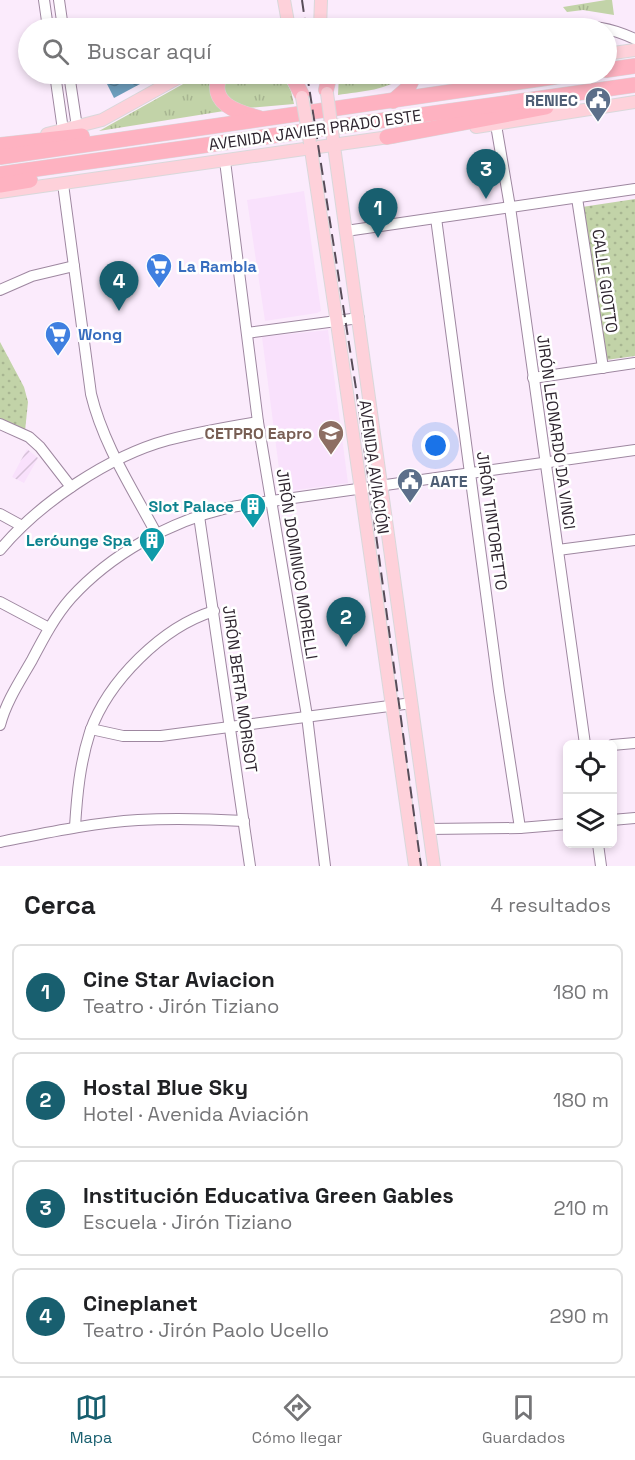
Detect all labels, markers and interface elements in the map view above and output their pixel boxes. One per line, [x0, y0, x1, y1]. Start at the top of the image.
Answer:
search box [18, 18, 617, 84]
icon: search [39, 35, 72, 68]
text: Buscar aquí [87, 37, 212, 65]
public building icon: RENIEC [583, 85, 613, 123]
place label: RENIEC [525, 90, 578, 111]
street label: AVENIDA JAVIER PRADO ESTE [207, 105, 423, 155]
pin: 3 [466, 150, 506, 199]
pin: 1 [358, 188, 398, 238]
street label: CALLE GIOTTO [587, 228, 623, 334]
supermarket icon: La Rambla [144, 251, 174, 289]
place label: La Rambla [178, 256, 257, 277]
pin: 4 [100, 262, 138, 311]
supermarket icon: Wong [43, 319, 73, 357]
place label: Wong [78, 324, 122, 345]
street label: JIRÓN LEONARDO DA VINCI [532, 333, 580, 531]
street label: AVENIDA AVIACIÓN [354, 399, 394, 535]
school or university icon: CETPRO Eapro [316, 418, 346, 456]
place label: CETPRO Eapro [205, 423, 312, 444]
your location [421, 431, 450, 460]
street label: JIRÓN TINTORETTO [472, 450, 512, 592]
public building icon: AATE [395, 466, 425, 504]
street label: JIRÓN DOMINICO MORELLI [272, 467, 322, 661]
place label: AATE [430, 471, 468, 492]
building icon: Slot Palace [238, 491, 268, 529]
place label: Slot Palace [148, 496, 234, 517]
building icon: Leróunge Spa [137, 525, 167, 563]
place label: Leróunge Spa [26, 530, 132, 551]
pin: 2 [326, 598, 366, 647]
street label: JIRÓN BERTA MORISOT [218, 604, 262, 774]
map controls [563, 740, 617, 848]
button: locate [563, 740, 617, 794]
button: layers [563, 794, 617, 848]
text: Cerca [24, 888, 96, 922]
text: 4 resultados [491, 892, 611, 918]
text: Cine Star Aviacion [83, 965, 275, 993]
text: 1 [41, 979, 50, 1005]
text: 180 m [553, 979, 609, 1005]
text: Teatro · Jirón Tiziano [83, 993, 279, 1019]
text: Hostal Blue Sky [83, 1073, 248, 1101]
text: 2 [40, 1087, 51, 1113]
text: 180 m [553, 1087, 609, 1113]
text: Hotel · Avenida Aviación [83, 1101, 309, 1127]
text: Institución Educativa Green Gables [83, 1181, 454, 1209]
text: 3 [39, 1195, 52, 1221]
text: 210 m [553, 1195, 609, 1221]
text: Escuela · Jirón Tiziano [83, 1209, 292, 1235]
text: Cineplanet [83, 1289, 198, 1317]
text: 4 [39, 1303, 52, 1329]
text: 290 m [550, 1303, 609, 1329]
text: Teatro · Jirón Paolo Ucello [83, 1317, 329, 1343]
tab: Mapa [70, 1391, 112, 1448]
tab: Cómo llegar [252, 1391, 343, 1448]
tab: Guardados [482, 1391, 565, 1448]

